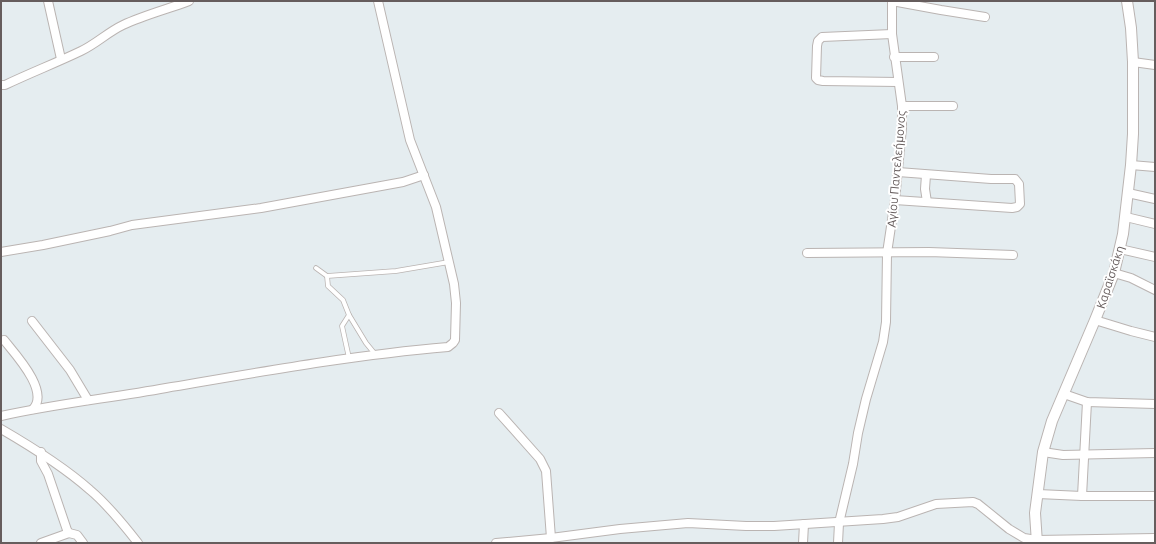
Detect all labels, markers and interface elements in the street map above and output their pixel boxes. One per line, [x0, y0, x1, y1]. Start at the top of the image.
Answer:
street label: Αγίου Παντελεήμονος [884, 110, 909, 228]
street label: Καραϊσκάκη [1094, 244, 1126, 310]

